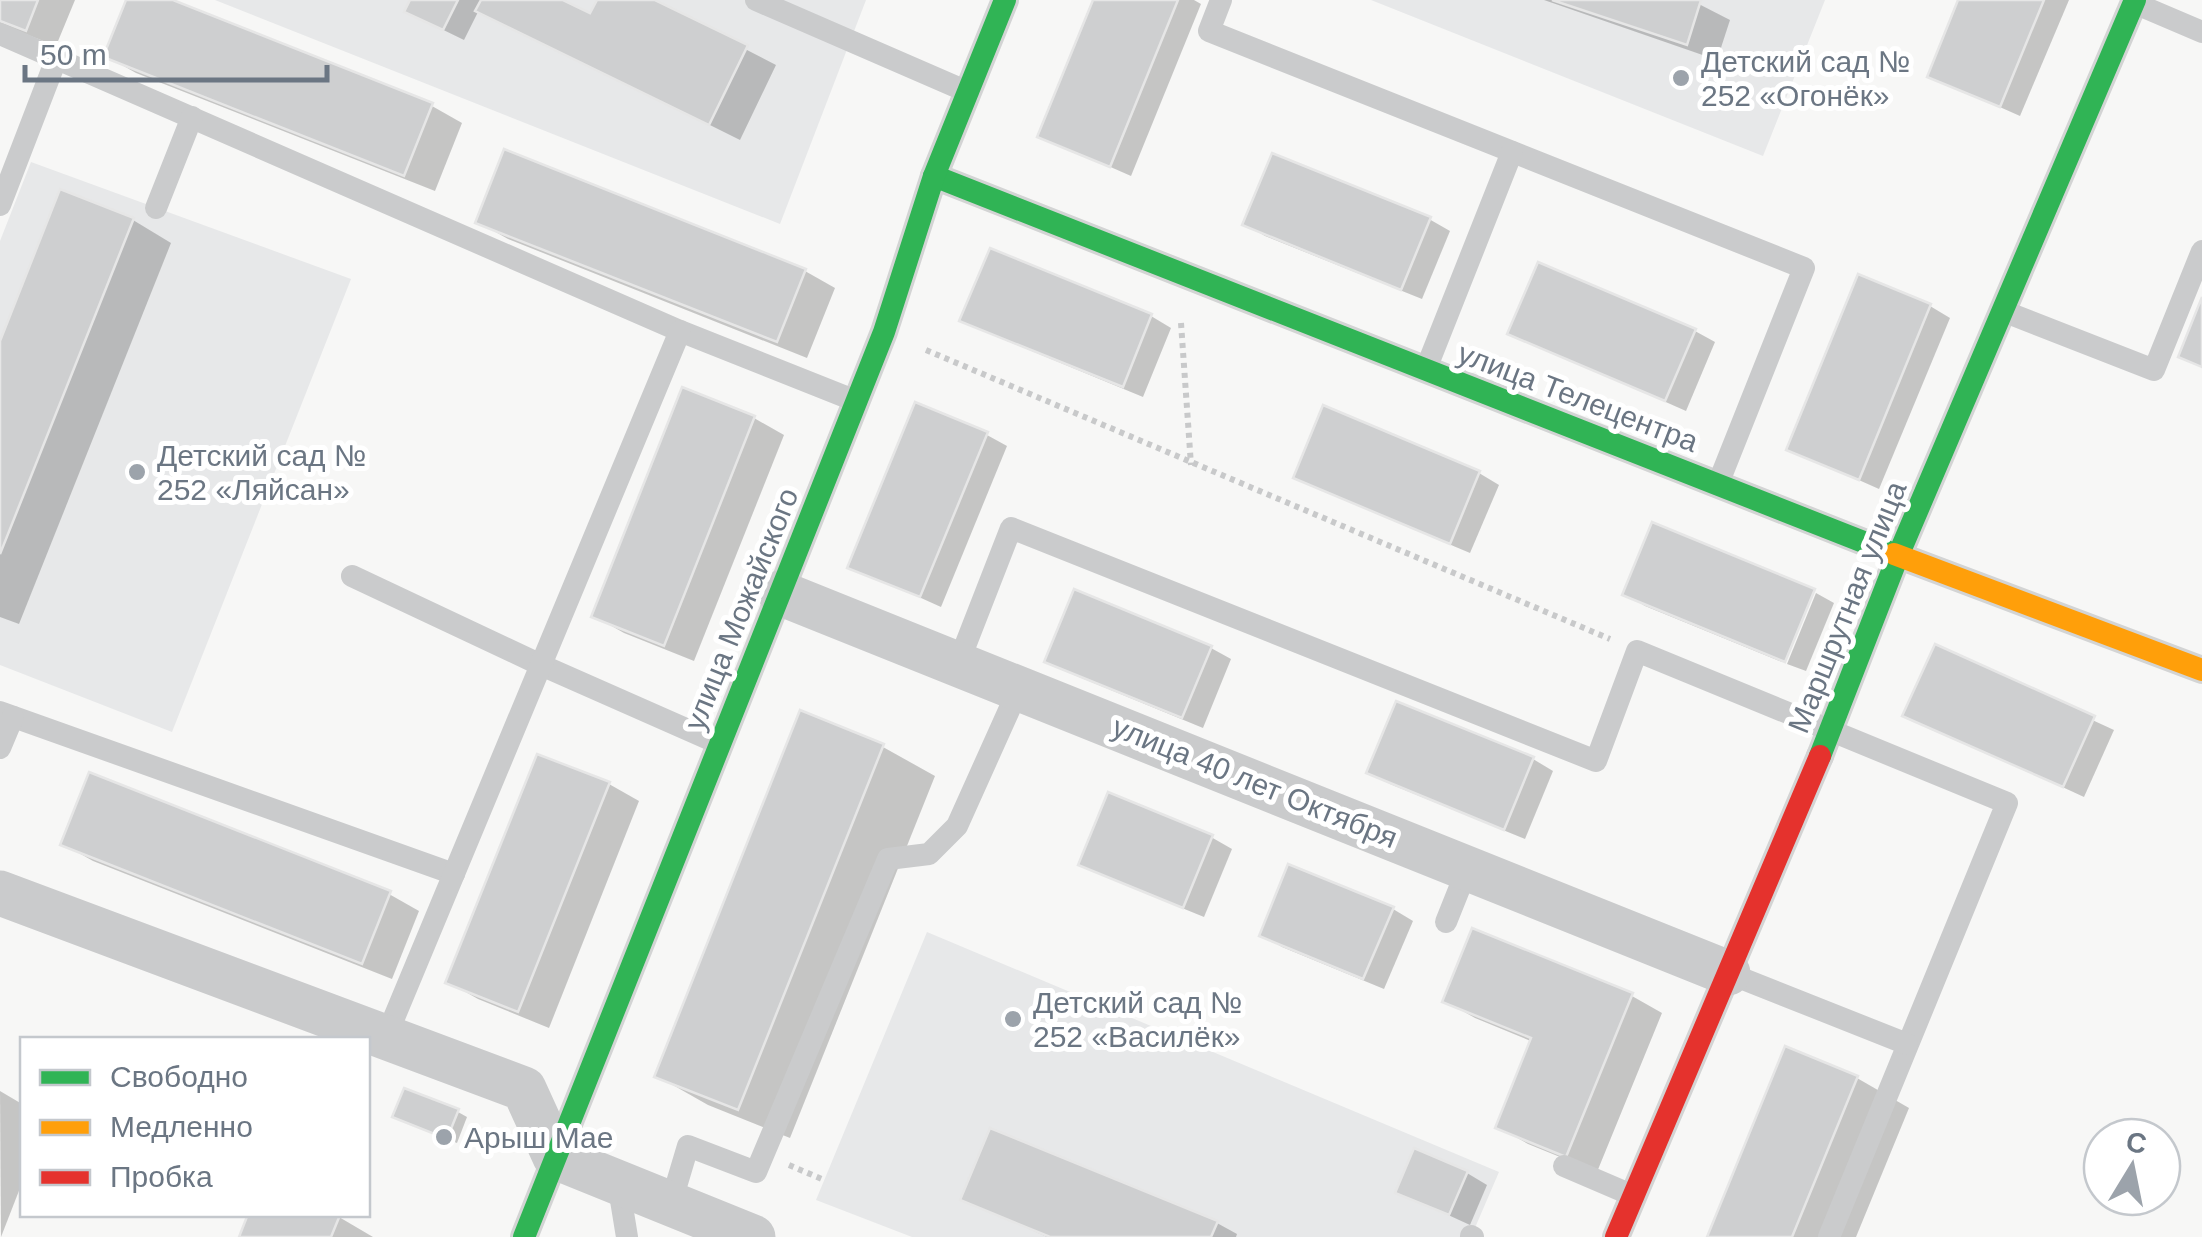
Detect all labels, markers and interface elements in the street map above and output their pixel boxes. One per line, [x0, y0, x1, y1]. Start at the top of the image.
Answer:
scale bar [25, 20, 328, 82]
text: 50 m [40, 38, 107, 71]
place label: Детский сад № 252 «Огонёк» [1701, 45, 1910, 112]
marker: Детский сад № 252 «Огонёк» [1670, 67, 1692, 89]
street label: улица Телецентра [1453, 336, 1703, 458]
place label: Детский сад № 252 «Ляйсан» [157, 439, 366, 506]
marker: Детский сад № 252 «Ляйсан» [126, 461, 148, 483]
street label: Маршрутная улица [1781, 476, 1913, 737]
street label: улица Можайского [677, 483, 805, 735]
street label: улица 40 лет Октября [1108, 710, 1402, 854]
place label: Детский сад № 252 «Василёк» [1033, 986, 1242, 1053]
marker: Детский сад № 252 «Василёк» [1002, 1008, 1024, 1030]
legend [20, 1037, 370, 1217]
text: Свободно [110, 1060, 248, 1093]
text: Медленно [110, 1110, 253, 1143]
north arrow [2082, 1117, 2182, 1217]
place label: Арыш Мае [464, 1121, 613, 1154]
marker: Арыш Мае [433, 1126, 455, 1148]
text: С [2124, 1126, 2149, 1160]
text: Пробка [110, 1160, 213, 1193]

